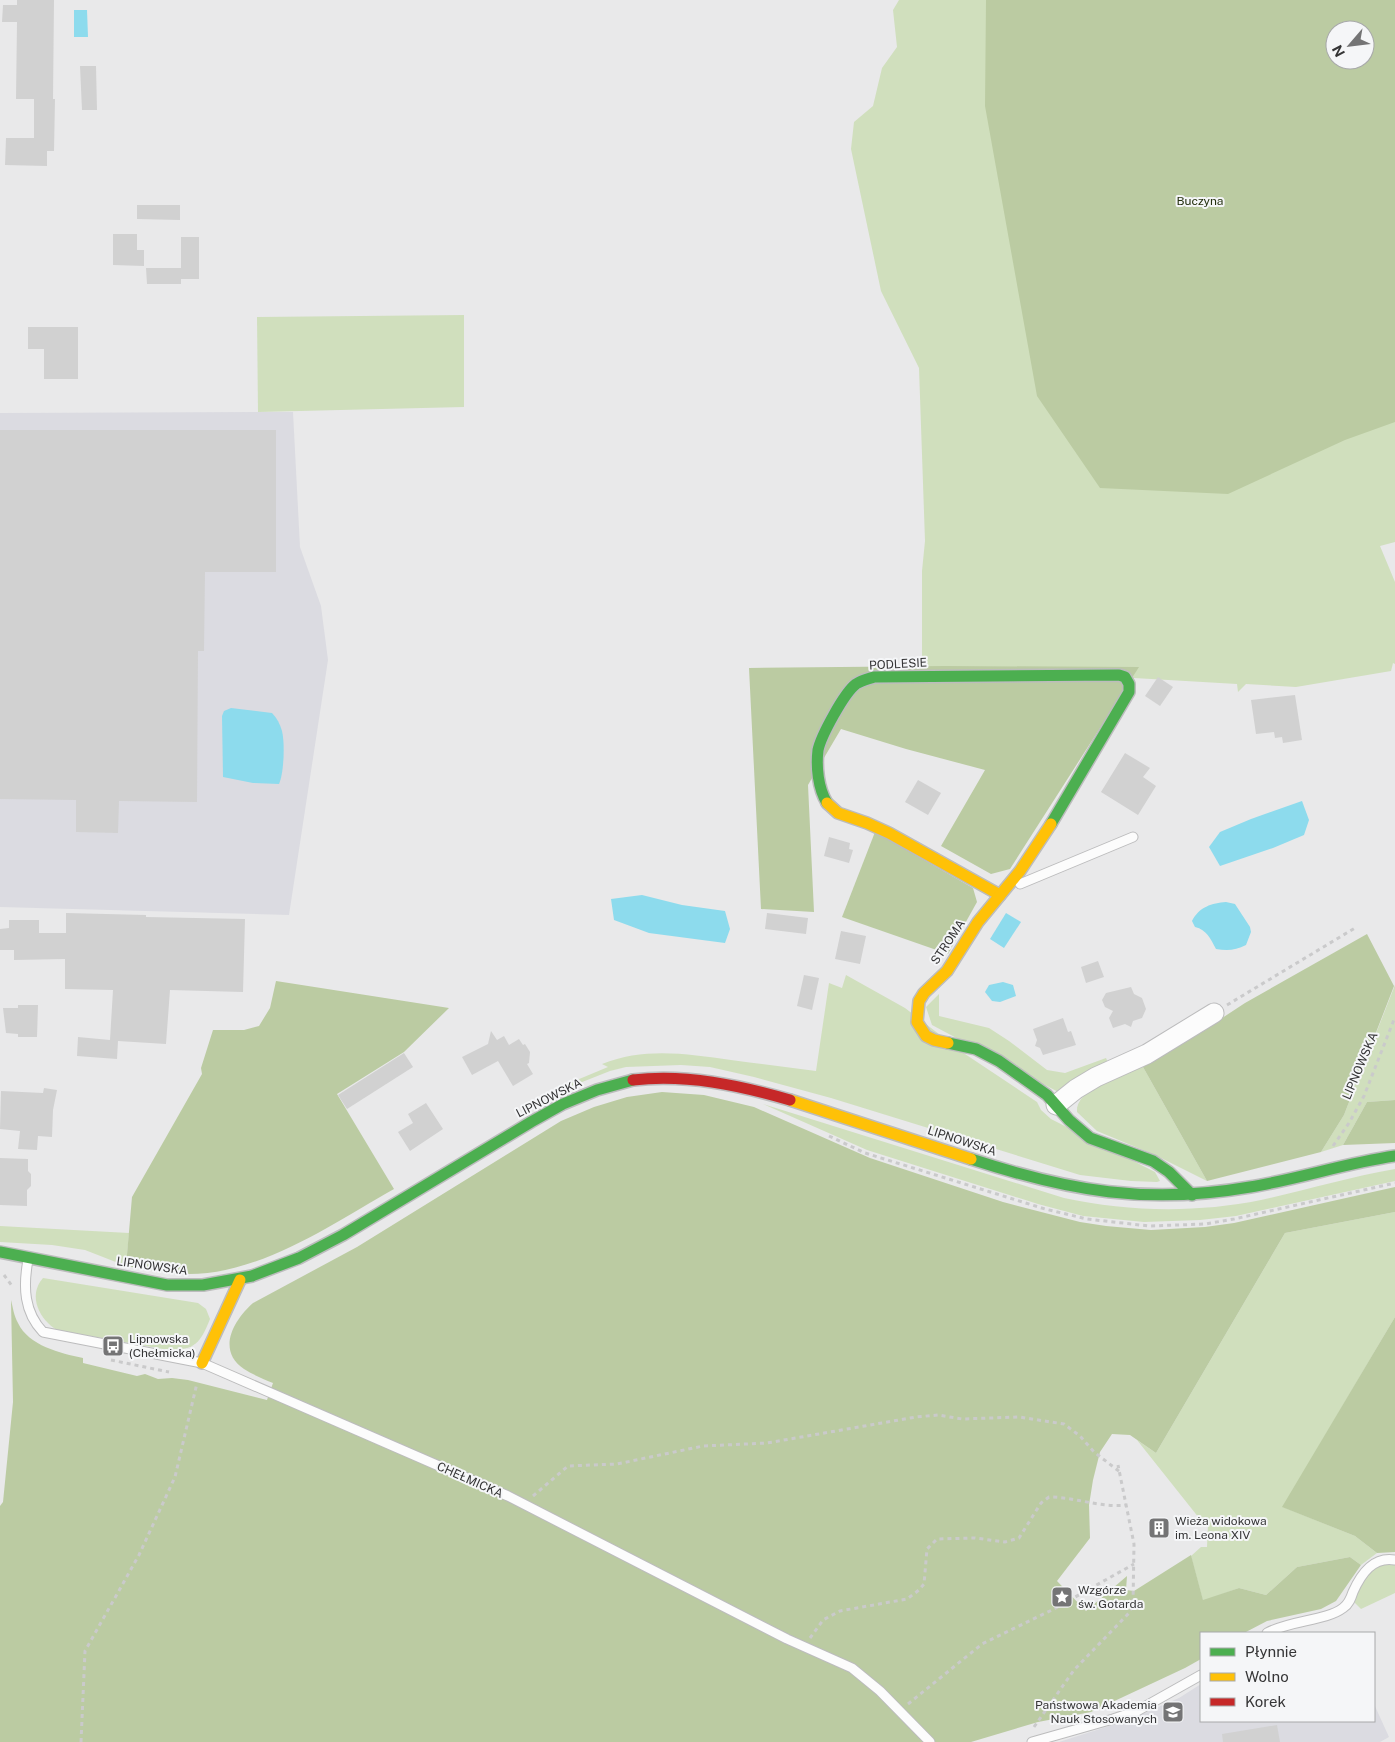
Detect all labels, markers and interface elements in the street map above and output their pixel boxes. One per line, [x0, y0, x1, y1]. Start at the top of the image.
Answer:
north arrow [1325, 20, 1375, 70]
text: N [1329, 43, 1348, 60]
park label: Buczyna [1176, 194, 1224, 208]
street label: PODLESIE [869, 655, 927, 673]
street label: STROMA [928, 917, 968, 967]
street label: LIPNOWSKA [1340, 1030, 1381, 1102]
street label: LIPNOWSKA [514, 1075, 585, 1121]
street label: LIPNOWSKA [926, 1123, 999, 1159]
street label: LIPNOWSKA [115, 1254, 189, 1278]
place label: Lipnowska (Chełmicka) [129, 1332, 196, 1360]
bus stop icon: Lipnowska (Chełmicka) [101, 1334, 125, 1358]
street label: CHEŁMICKA [435, 1459, 506, 1501]
place label: Wieża widokowa im. Leona XIV [1175, 1514, 1267, 1542]
building icon: Wieża widokowa im. Leona XIV [1147, 1516, 1171, 1540]
place label: Wzgórze św. Gotarda [1078, 1583, 1143, 1611]
place icon: Wzgórze św. Gotarda [1050, 1585, 1074, 1609]
legend [1200, 1632, 1375, 1722]
text: Płynnie [1245, 1643, 1297, 1660]
text: Wolno [1245, 1668, 1289, 1685]
text: Korek [1245, 1693, 1286, 1710]
place label: Państwowa Akademia Nauk Stosowanych [1035, 1698, 1157, 1726]
school or university icon: Państwowa Akademia Nauk Stosowanych [1161, 1700, 1185, 1724]

